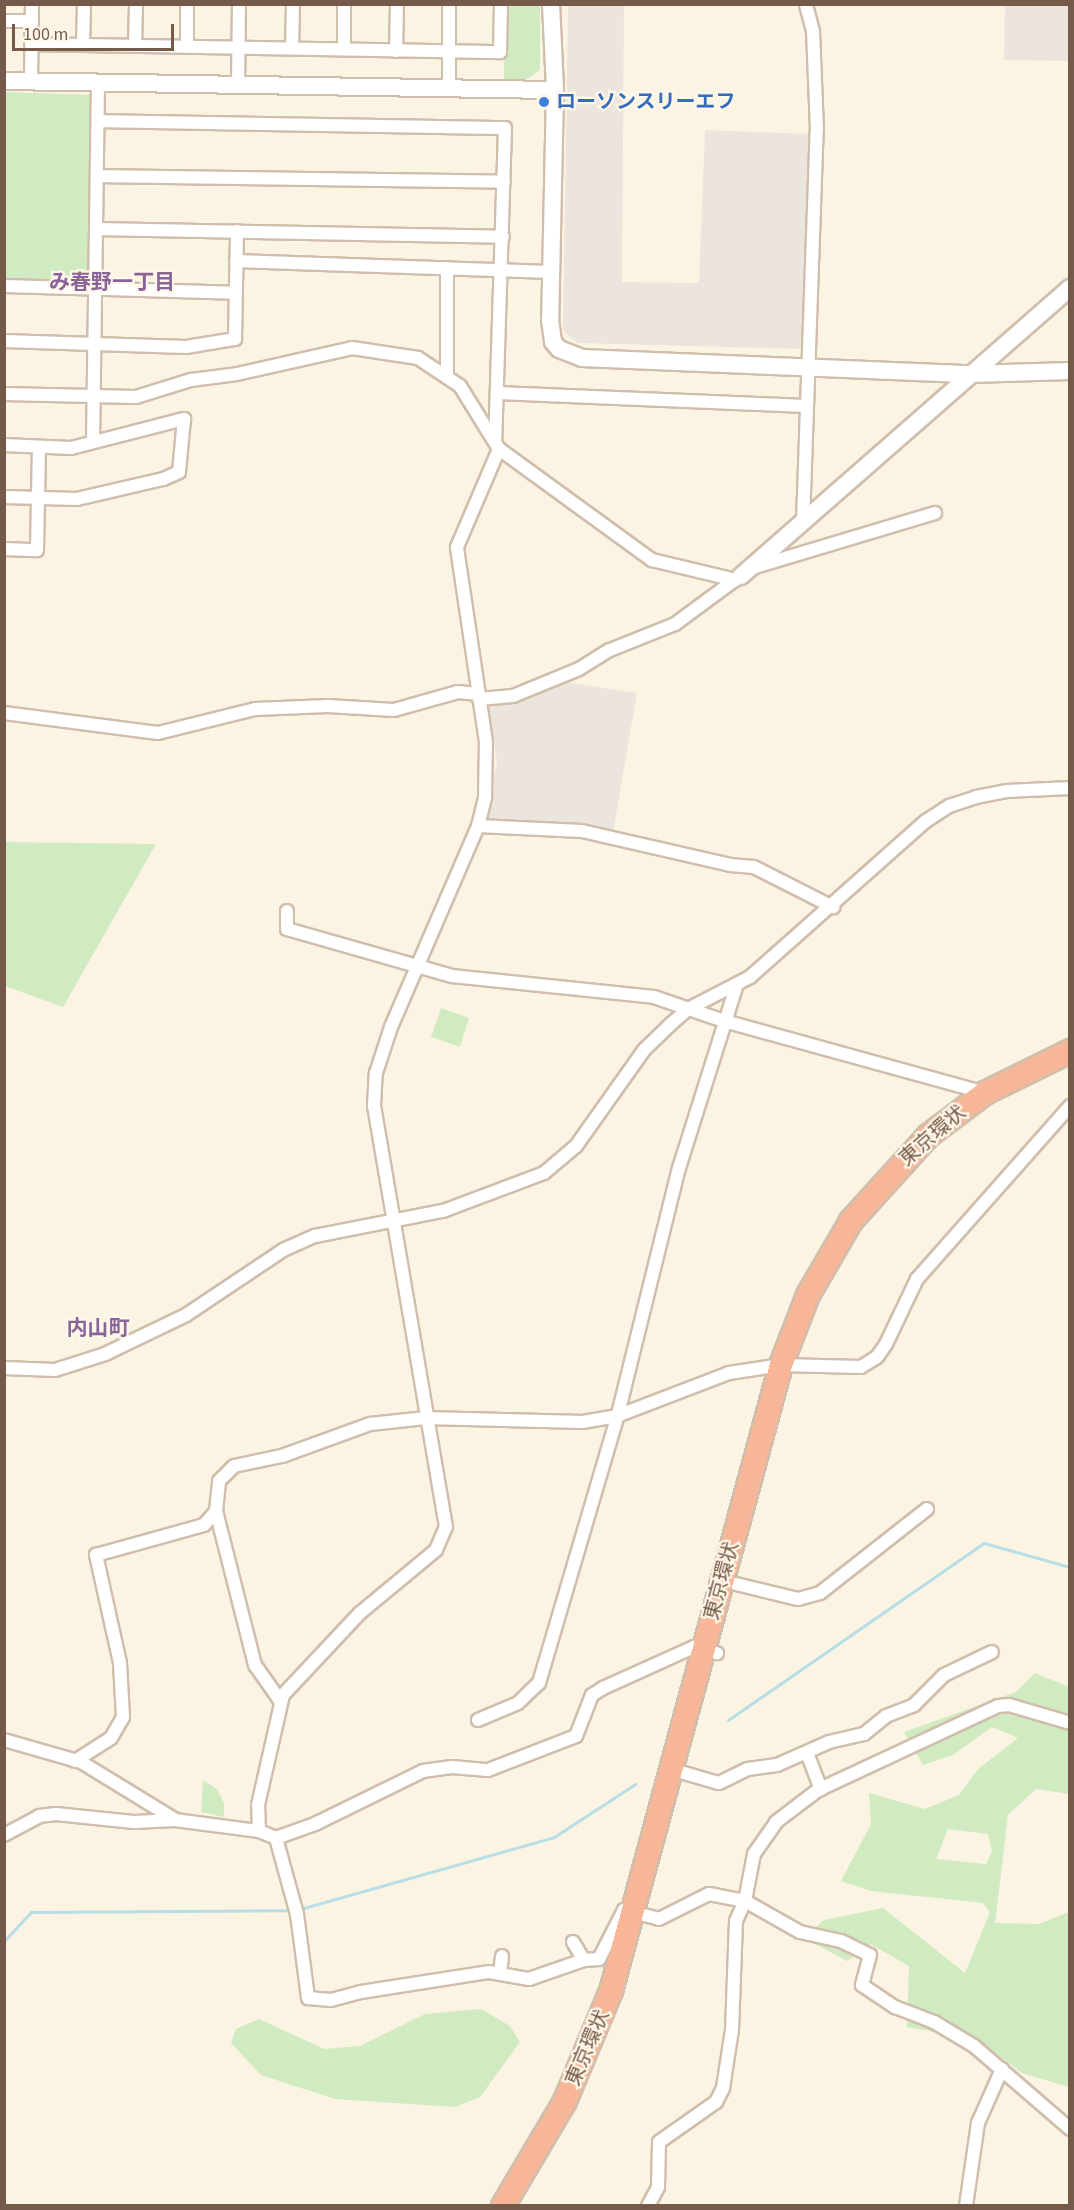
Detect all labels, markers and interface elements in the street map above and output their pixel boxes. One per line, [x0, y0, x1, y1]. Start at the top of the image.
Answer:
scale bar [15, 12, 177, 50]
text: 100 m [23, 22, 68, 47]
place label: ローソンスリーエフ [556, 90, 736, 114]
marker: ローソンスリーエフ [537, 95, 551, 109]
district label: み春野一丁目 [49, 269, 175, 295]
street label: 東京環状 [895, 1101, 971, 1171]
district label: 内山町 [67, 1315, 129, 1341]
street label: 東京環状 [700, 1539, 744, 1623]
street label: 東京環状 [561, 2006, 615, 2090]

